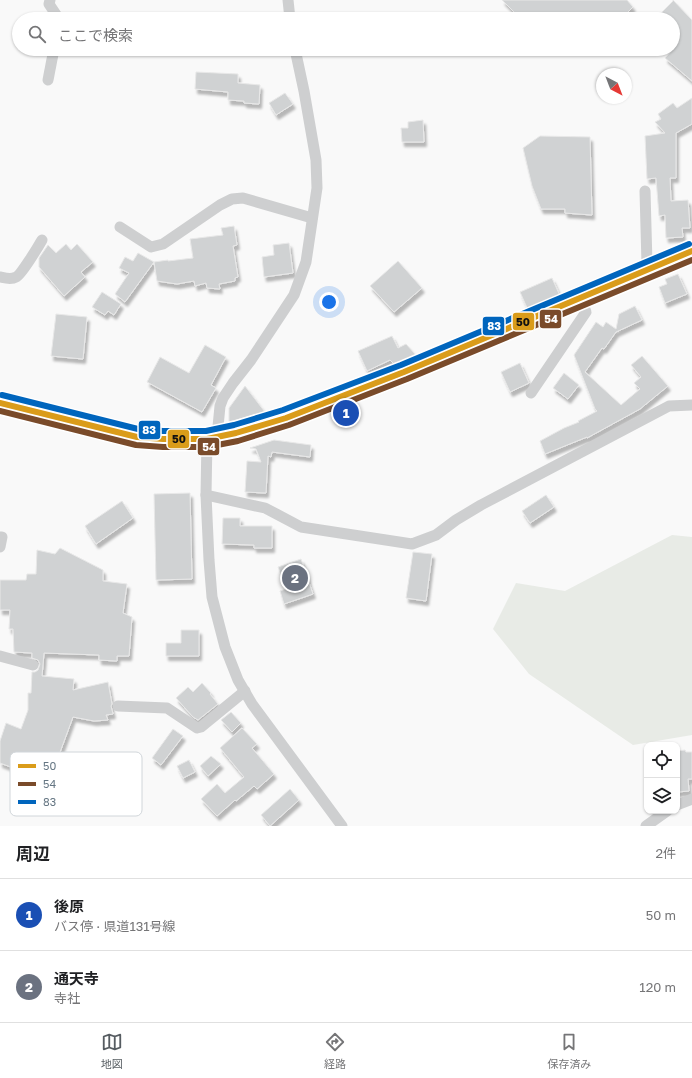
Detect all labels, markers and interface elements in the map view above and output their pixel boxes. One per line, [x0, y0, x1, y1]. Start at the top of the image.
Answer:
search box [12, 12, 680, 56]
icon: search [26, 23, 48, 45]
text: ここで検索 [58, 26, 133, 44]
north arrow [596, 68, 632, 104]
your location [319, 292, 339, 312]
line badge: 54 [539, 309, 562, 329]
line badge: 50 [512, 312, 535, 331]
text: 54 [544, 312, 558, 325]
text: 50 [516, 315, 530, 328]
line badge: 83 [482, 316, 505, 336]
text: 83 [487, 319, 501, 332]
pin: 1 [333, 398, 359, 428]
line badge: 83 [138, 420, 161, 440]
text: 83 [142, 423, 156, 436]
line badge: 50 [167, 429, 190, 449]
text: 50 [172, 432, 186, 445]
line badge: 54 [197, 437, 220, 456]
text: 54 [202, 440, 216, 453]
pin: 2 [282, 563, 308, 593]
map controls [644, 742, 680, 814]
button: locate [644, 742, 680, 778]
legend [10, 752, 142, 816]
text: 50 [43, 759, 56, 772]
text: 54 [43, 777, 56, 790]
button: layers [644, 778, 680, 814]
text: 83 [43, 795, 56, 808]
text: 周辺 [16, 843, 50, 864]
text: 2件 [655, 845, 676, 861]
text: 後原 [54, 897, 84, 915]
text: 1 [26, 907, 32, 923]
text: 50 m [646, 907, 676, 923]
text: バス停 · 県道131号線 [54, 918, 176, 934]
text: 通天寺 [54, 969, 99, 987]
text: 2 [25, 979, 33, 995]
text: 120 m [639, 979, 676, 995]
text: 寺社 [54, 990, 80, 1006]
tab: 地図 [101, 1031, 123, 1071]
tab: 経路 [324, 1031, 346, 1071]
tab: 保存済み [547, 1031, 591, 1071]

